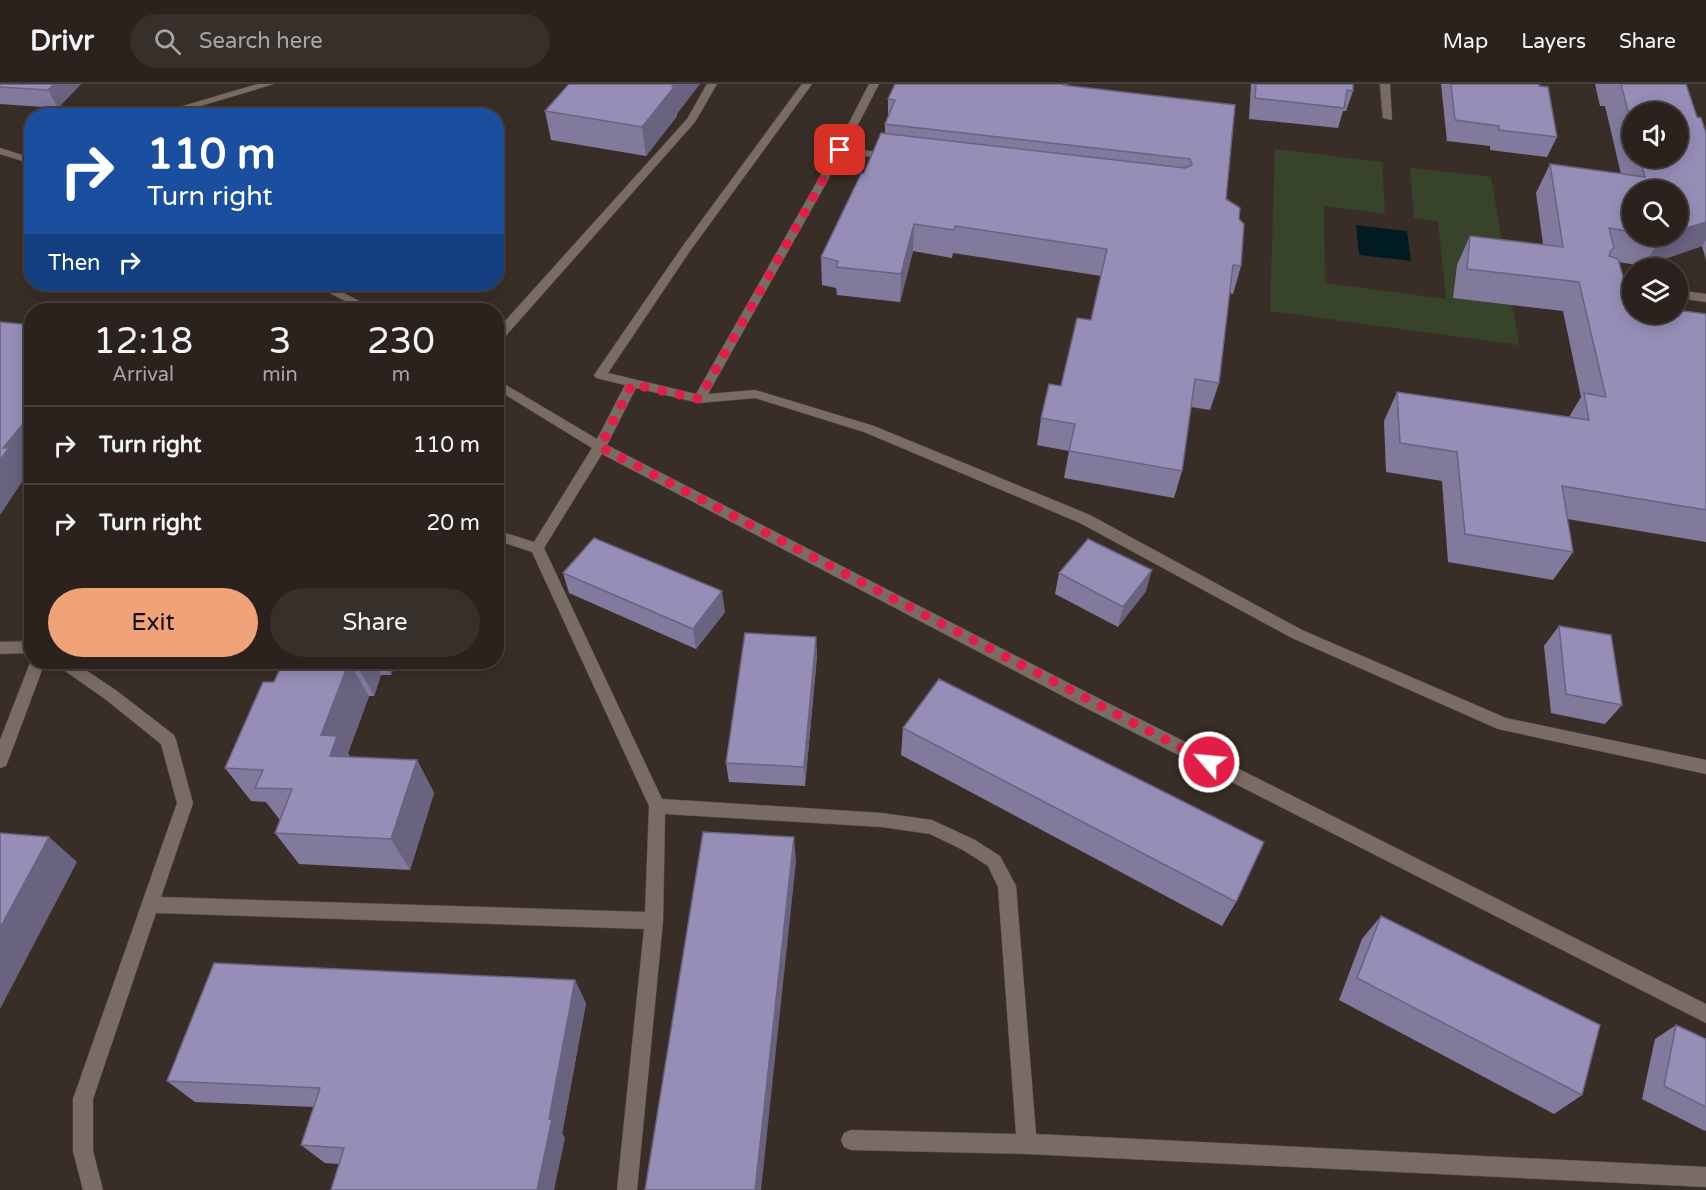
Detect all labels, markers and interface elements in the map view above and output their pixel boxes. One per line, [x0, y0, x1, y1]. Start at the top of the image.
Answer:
search box [130, 14, 550, 68]
text: Drivr [30, 24, 94, 58]
icon: search [151, 25, 184, 58]
text: Search here [199, 28, 323, 54]
text: Map [1443, 29, 1488, 54]
text: Layers [1521, 29, 1586, 54]
text: Share [1619, 29, 1676, 54]
map controls [1622, 102, 1688, 324]
button: sound [1622, 102, 1688, 168]
pin [814, 124, 865, 175]
text: 110 m [147, 129, 276, 180]
icon: right [48, 132, 126, 210]
icon: arrive [823, 133, 856, 166]
text: Turn right [147, 180, 273, 213]
button: search [1622, 180, 1688, 246]
icon: right [113, 246, 146, 279]
text: Then [48, 250, 101, 276]
button: layers [1622, 258, 1688, 324]
text: 12:18 [93, 320, 193, 363]
text: 3 [269, 320, 291, 363]
text: 230 [367, 320, 435, 363]
text: Arrival [112, 363, 174, 387]
text: min [262, 363, 298, 387]
text: m [392, 363, 410, 387]
icon: right [48, 429, 81, 462]
text: Turn right [99, 432, 201, 458]
text: 110 m [413, 432, 480, 458]
icon: right [48, 507, 81, 540]
text: Turn right [99, 510, 201, 536]
text: 20 m [426, 510, 480, 536]
button: Exit [48, 588, 258, 657]
button: Share [270, 588, 480, 657]
position arrow [1177, 730, 1241, 794]

